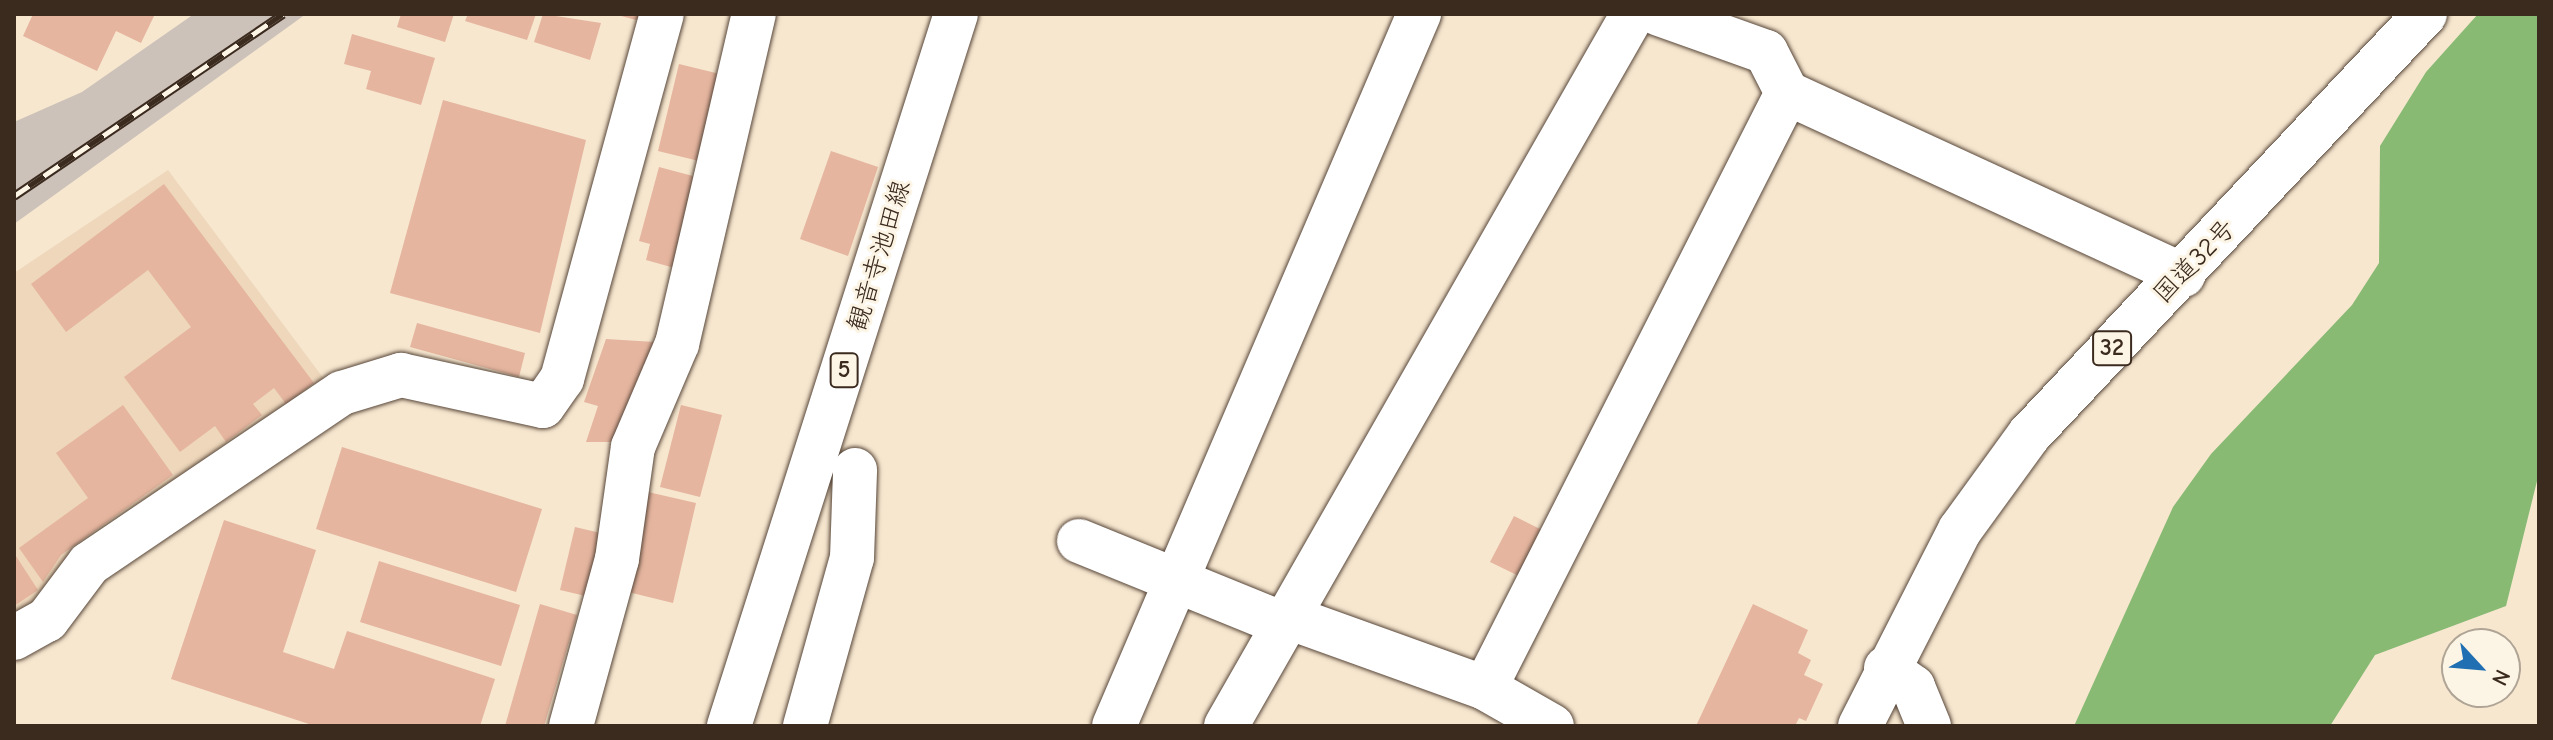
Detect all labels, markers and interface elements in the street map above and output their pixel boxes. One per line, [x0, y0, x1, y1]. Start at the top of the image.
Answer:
street label: 観音寺池田線 [842, 177, 918, 335]
street label: 国道32号 [2147, 213, 2243, 311]
road number: 32 [2092, 328, 2132, 368]
road number: 5 [828, 350, 860, 390]
north arrow [2441, 628, 2521, 708]
text: N [2486, 665, 2516, 690]

